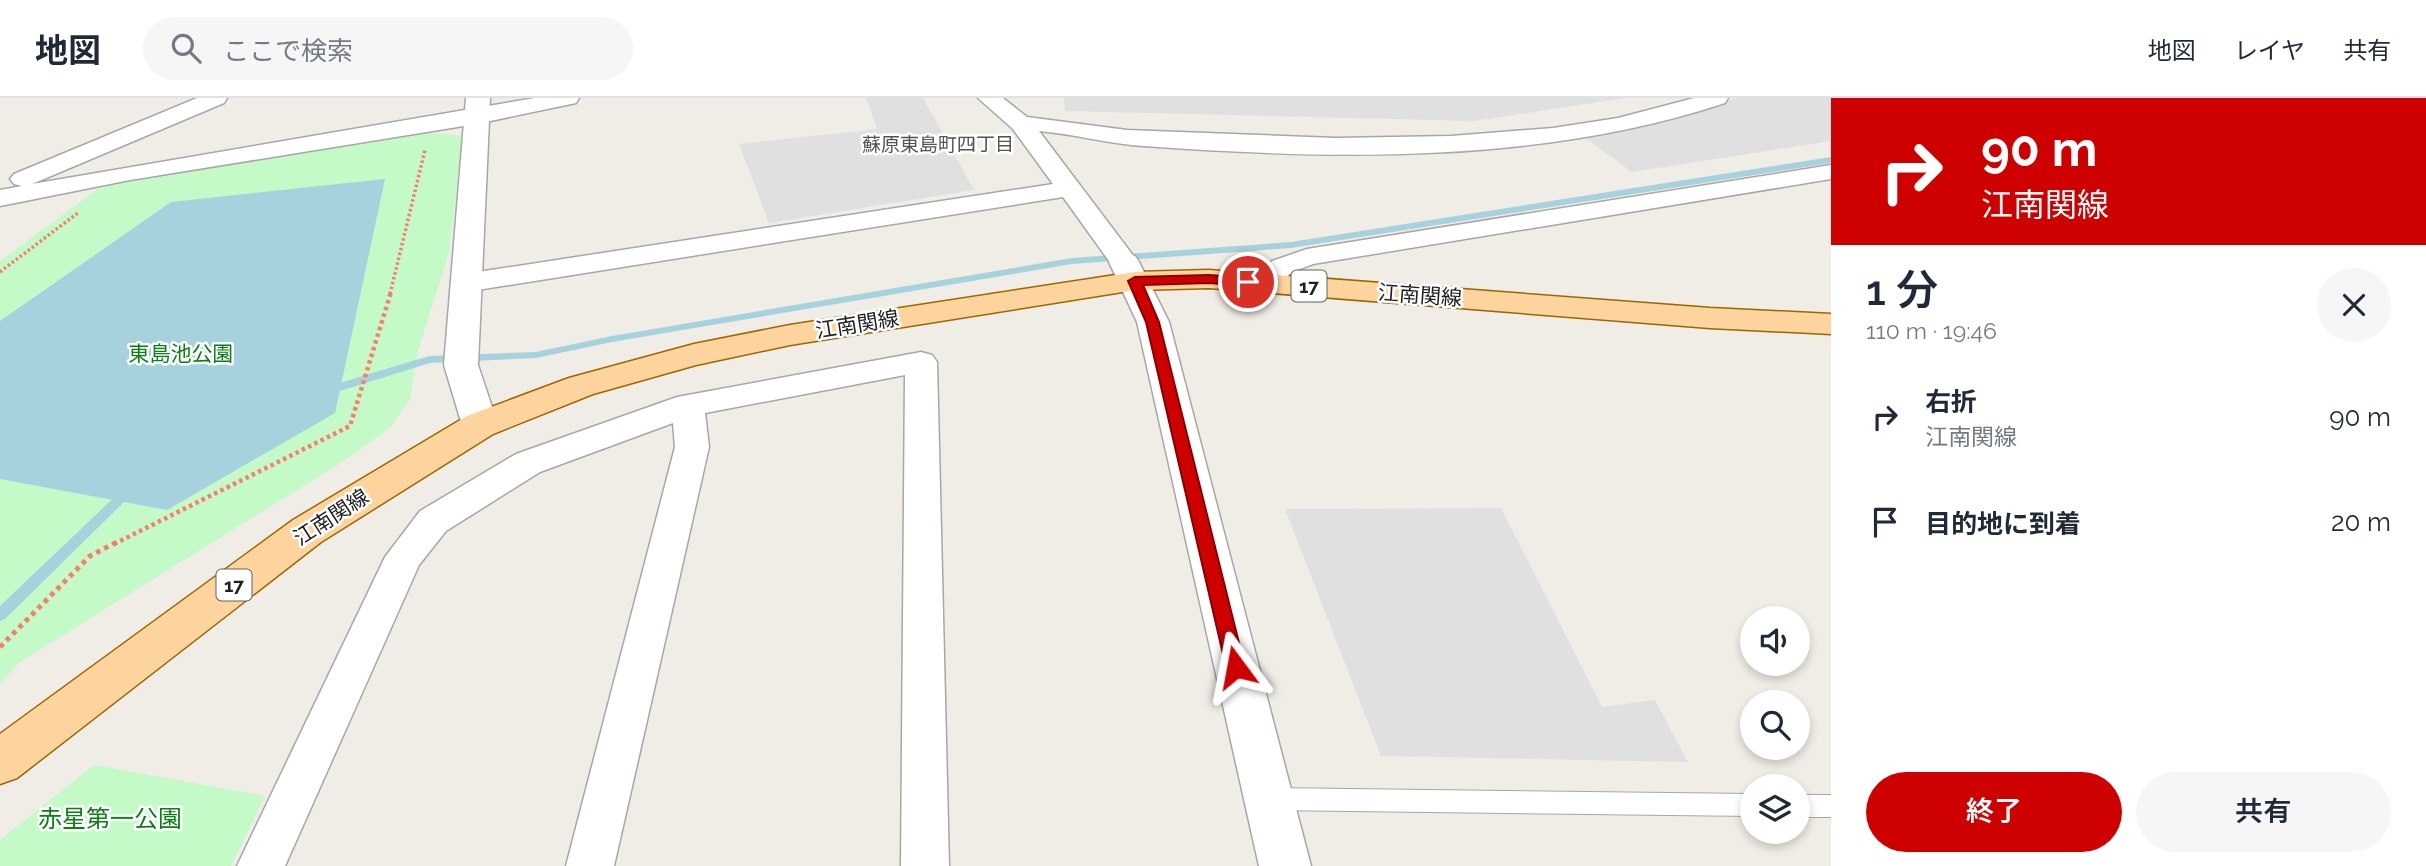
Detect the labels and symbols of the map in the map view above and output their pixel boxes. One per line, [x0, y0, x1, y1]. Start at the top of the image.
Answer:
district label: 蘇原東島町四丁目 [862, 133, 1014, 155]
pin [1218, 252, 1278, 312]
road number: 17 [1292, 270, 1326, 302]
street label: 江南関線 [1377, 280, 1463, 310]
street label: 江南関線 [814, 305, 900, 343]
park label: 東島池公園 [129, 341, 234, 366]
street label: 江南関線 [289, 484, 373, 550]
road number: 17 [216, 570, 252, 600]
position arrow [1199, 630, 1273, 704]
park label: 赤星第一公園 [38, 804, 182, 833]

